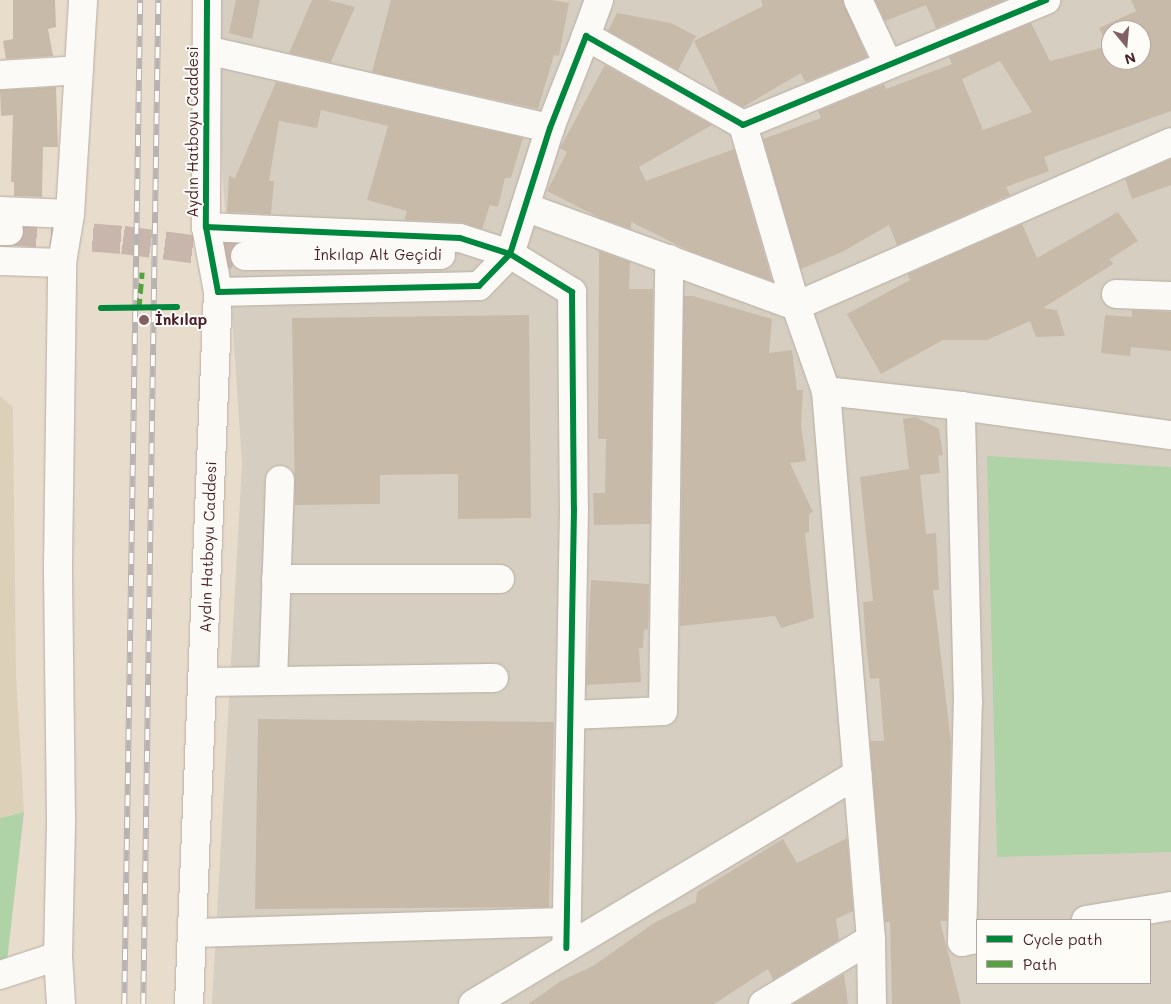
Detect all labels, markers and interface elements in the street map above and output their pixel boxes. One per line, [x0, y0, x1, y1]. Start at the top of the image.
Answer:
north arrow [1101, 20, 1151, 70]
street label: Aydın Hatboyu Caddesi [184, 46, 202, 218]
text: N [1122, 48, 1138, 70]
street label: İnkılap Alt Geçidi [314, 246, 442, 264]
place label: İnkılap [155, 311, 207, 329]
marker: İnkılap [137, 313, 151, 327]
street label: Aydın Hatboyu Caddesi [196, 461, 220, 633]
legend [976, 919, 1151, 984]
text: Cycle path [1023, 929, 1102, 949]
text: Path [1023, 954, 1057, 974]

